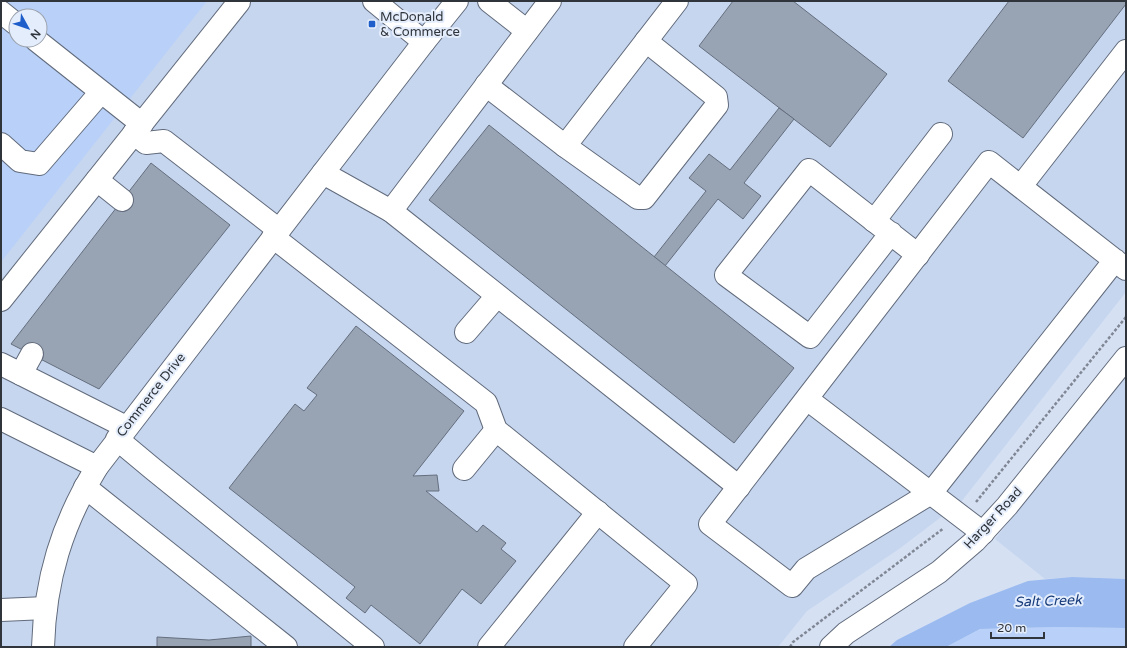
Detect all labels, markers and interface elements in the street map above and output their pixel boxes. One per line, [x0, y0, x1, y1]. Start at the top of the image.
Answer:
north arrow [8, 8, 48, 48]
place label: McDonald & Commerce [380, 9, 460, 40]
marker: McDonald & Commerce [367, 19, 377, 29]
text: N [27, 27, 43, 42]
street label: Commerce Drive [113, 350, 189, 440]
street label: Harger Road [960, 484, 1026, 552]
water label: Salt Creek [1014, 591, 1083, 611]
scale bar [991, 614, 1044, 640]
text: 20 m [997, 621, 1026, 635]

